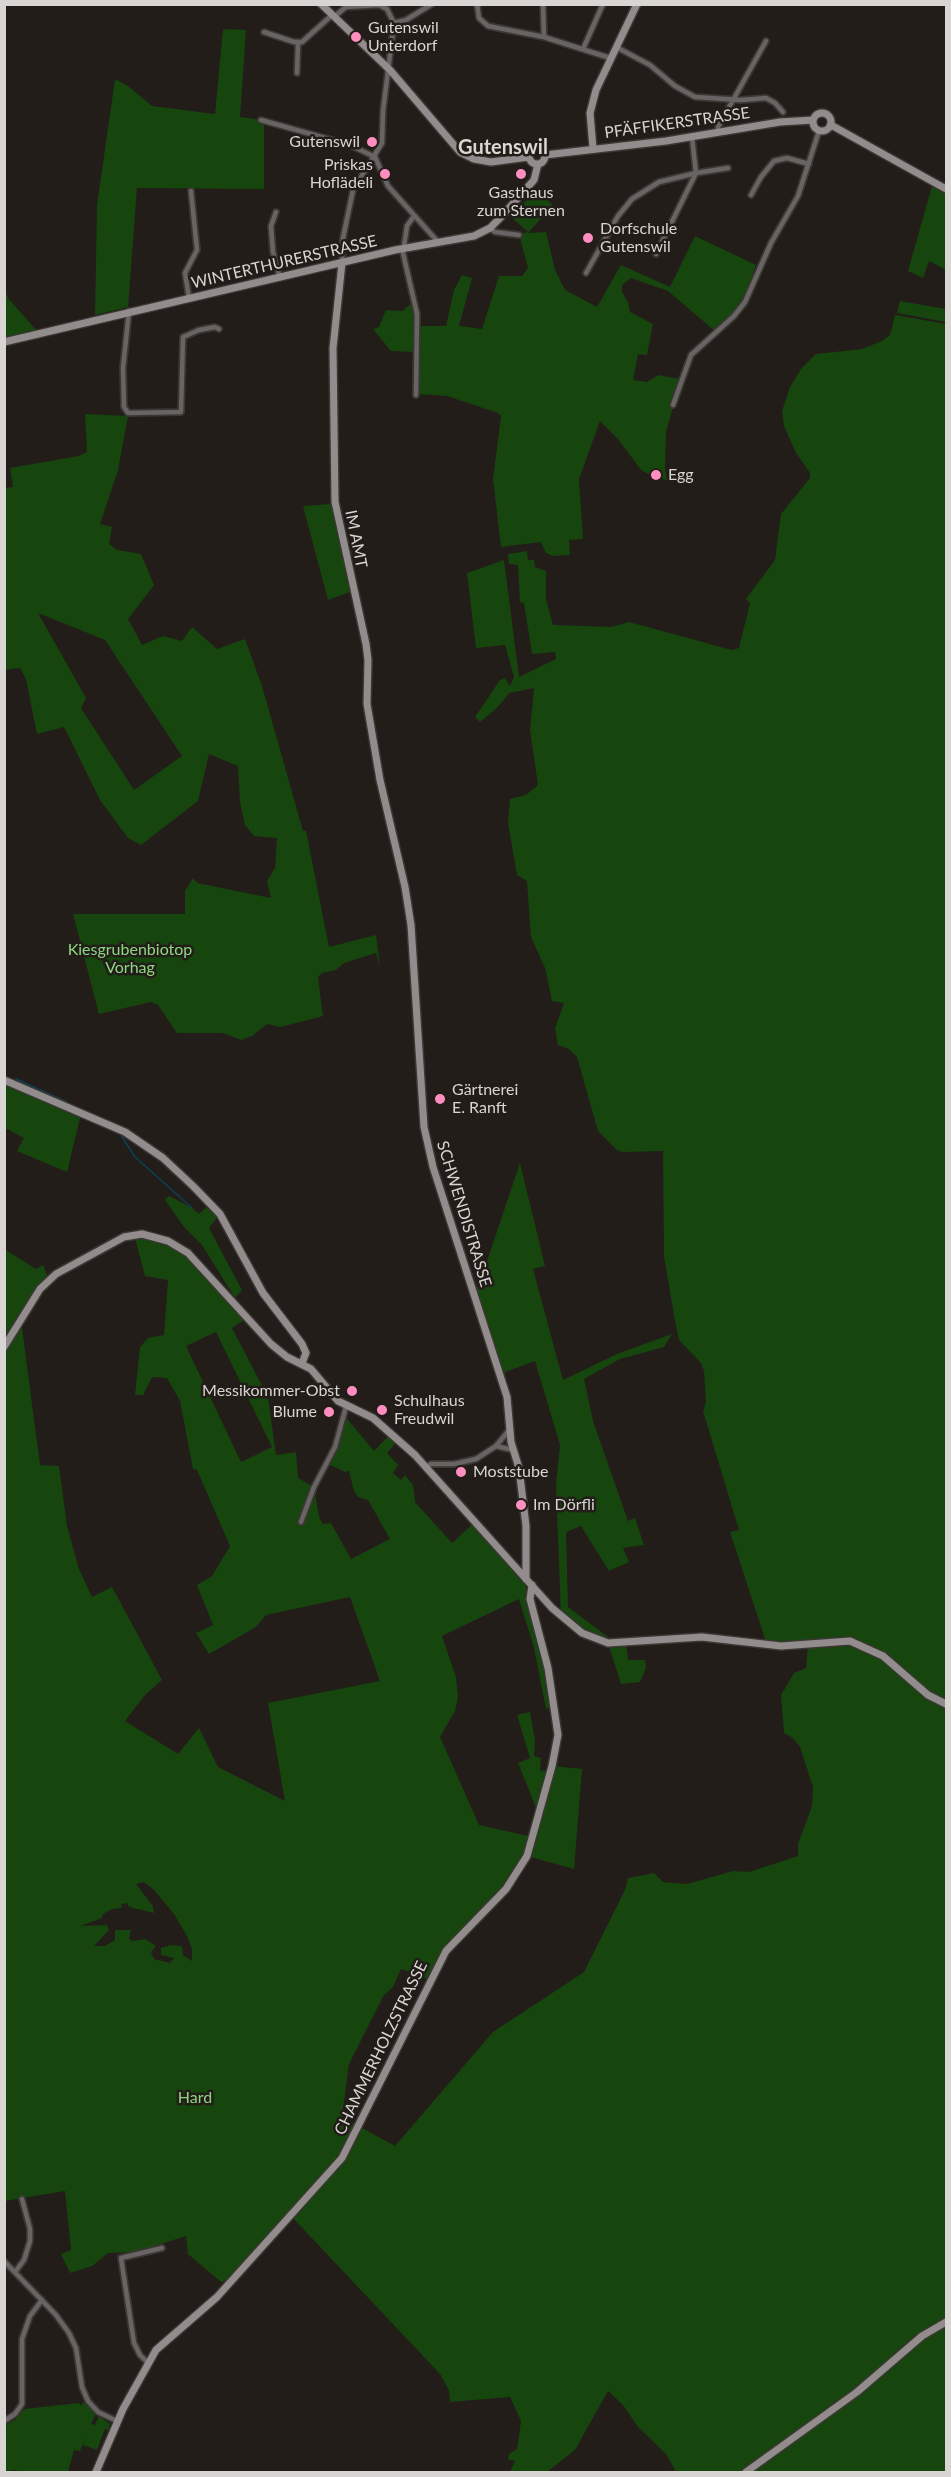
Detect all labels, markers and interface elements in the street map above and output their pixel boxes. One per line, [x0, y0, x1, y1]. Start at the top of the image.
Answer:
place label: Gutenswil Unterdorf [368, 18, 439, 56]
marker: Gutenswil Unterdorf [349, 30, 363, 44]
street label: PFÄFFIKERSTRASSE [603, 103, 751, 143]
place label: Gutenswil [289, 132, 360, 152]
marker: Gutenswil [365, 135, 379, 149]
district label: Gutenswil [458, 136, 548, 160]
place label: Priskas Hoflädeli [310, 155, 373, 193]
marker: Priskas Hoflädeli [378, 167, 392, 181]
marker: Gasthaus zum Sternen [514, 167, 528, 181]
place label: Gasthaus zum Sternen [477, 183, 565, 221]
place label: Dorfschule Gutenswil [600, 219, 677, 257]
street label: WINTERTHURERSTRASSE [189, 231, 379, 293]
marker: Dorfschule Gutenswil [581, 231, 595, 245]
place label: Egg [668, 465, 694, 485]
marker: Egg [649, 468, 663, 482]
street label: IM AMT [341, 508, 371, 570]
park label: Kiesgrubenbiotop Vorhag [68, 940, 192, 978]
place label: Gärtnerei E. Ranft [452, 1080, 518, 1118]
marker: Gärtnerei E. Ranft [433, 1092, 447, 1106]
street label: SCHWENDISTRASSE [433, 1139, 495, 1289]
place label: Messikommer-Obst [202, 1381, 340, 1401]
marker: Messikommer-Obst [345, 1384, 359, 1398]
place label: Schulhaus Freudwil [394, 1391, 465, 1429]
place label: Blume [273, 1402, 317, 1422]
marker: Schulhaus Freudwil [375, 1403, 389, 1417]
marker: Blume [322, 1405, 336, 1419]
place label: Moststube [473, 1462, 548, 1482]
marker: Moststube [454, 1465, 468, 1479]
place label: Im Dörfli [533, 1495, 595, 1515]
marker: Im Dörfli [514, 1498, 528, 1512]
street label: CHAMMERHOLZSTRASSE [330, 1958, 432, 2138]
park label: Hard [178, 2088, 212, 2108]

